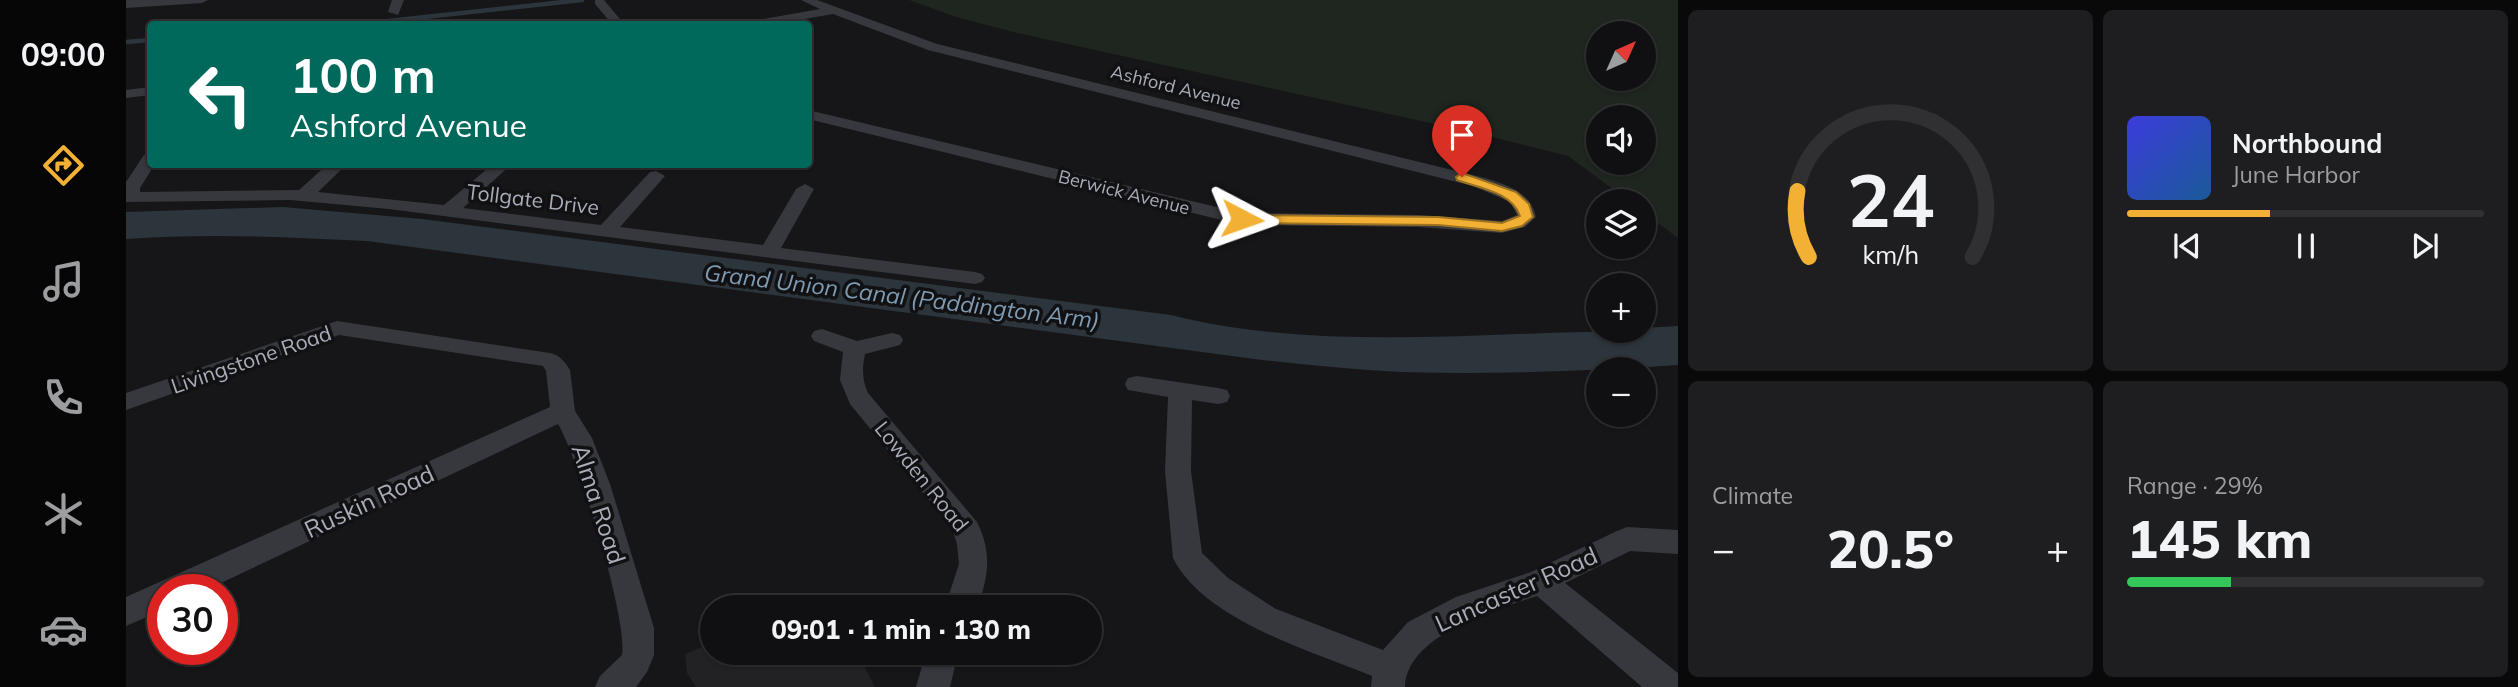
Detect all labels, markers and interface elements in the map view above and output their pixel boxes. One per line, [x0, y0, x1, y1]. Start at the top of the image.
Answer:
north arrow [1586, 21, 1656, 91]
map controls [1586, 21, 1656, 427]
text: 09:00 [21, 34, 105, 74]
text: 100 m [290, 44, 436, 105]
icon: left [175, 49, 266, 140]
street label: Ashford Avenue [1109, 60, 1243, 114]
text: Ashford Avenue [290, 105, 527, 145]
pin [1432, 105, 1492, 177]
button: sound [1586, 105, 1656, 175]
icon: arrive [1443, 116, 1481, 154]
text: Northbound [2232, 127, 2382, 160]
icon: directions [39, 141, 88, 190]
text: 24 [1847, 154, 1934, 245]
text: June Harbor [2232, 160, 2360, 189]
street label: Berwick Avenue [1056, 165, 1192, 219]
street label: Tollgate Drive [465, 178, 601, 220]
position arrow [1205, 182, 1279, 256]
button: layers [1586, 189, 1656, 259]
icon: previous [2168, 227, 2206, 265]
icon: pause [2287, 227, 2325, 265]
icon: next [2406, 227, 2444, 265]
text: km/h [1862, 239, 1919, 270]
icon: music [39, 257, 88, 306]
water label: Grand Union Canal (Paddington Arm) [703, 257, 1101, 335]
button: + [1586, 273, 1656, 343]
street label: Livingstone Road [167, 319, 335, 399]
button: − [1586, 357, 1656, 427]
icon: phone [39, 373, 88, 422]
street label: Lowden Road [870, 416, 974, 536]
street label: Alma Road [566, 440, 632, 568]
street label: Ruskin Road [299, 458, 439, 544]
text: Range · 29% [2127, 471, 2263, 500]
text: Climate [1712, 481, 1793, 510]
icon: climate [39, 489, 88, 538]
text: 145 km [2127, 506, 2312, 571]
text: 20.5° [1827, 516, 1954, 581]
text: − [1712, 525, 1735, 573]
text: + [2046, 525, 2069, 573]
street label: Lancaster Road [1430, 540, 1602, 638]
speed limit sign: 30 [147, 574, 238, 665]
icon: car [39, 605, 88, 654]
text: 09:01 · 1 min · 130 m [771, 613, 1031, 646]

